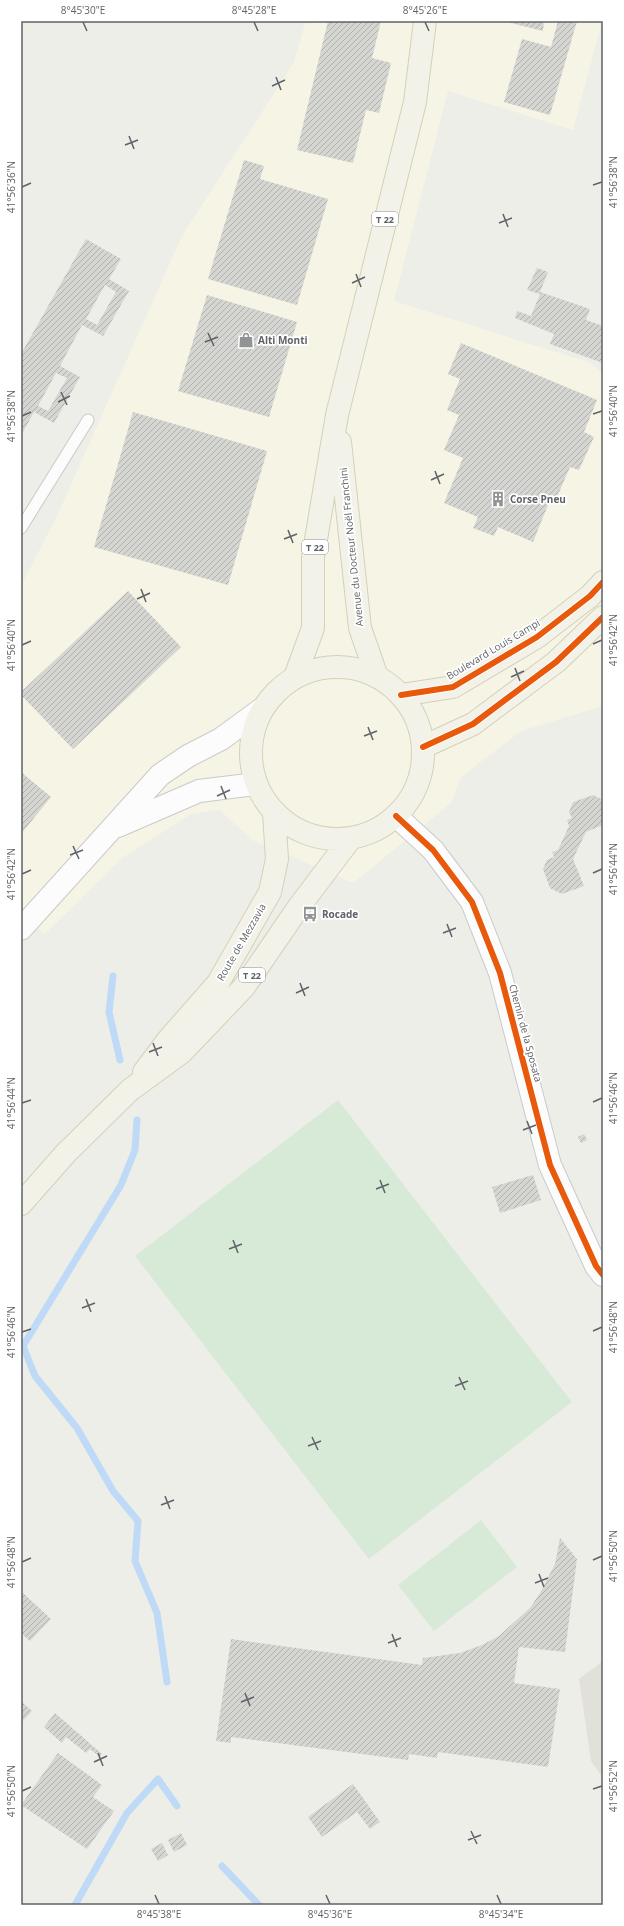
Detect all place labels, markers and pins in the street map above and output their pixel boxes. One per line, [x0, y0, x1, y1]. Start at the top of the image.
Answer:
shop icon: Alti Monti [237, 331, 255, 349]
place label: Alti Monti [258, 333, 308, 347]
building icon: Corse Pneu [489, 490, 507, 508]
place label: Corse Pneu [510, 492, 566, 506]
bus stop icon: Rocade [301, 905, 319, 923]
place label: Rocade [322, 907, 358, 921]

